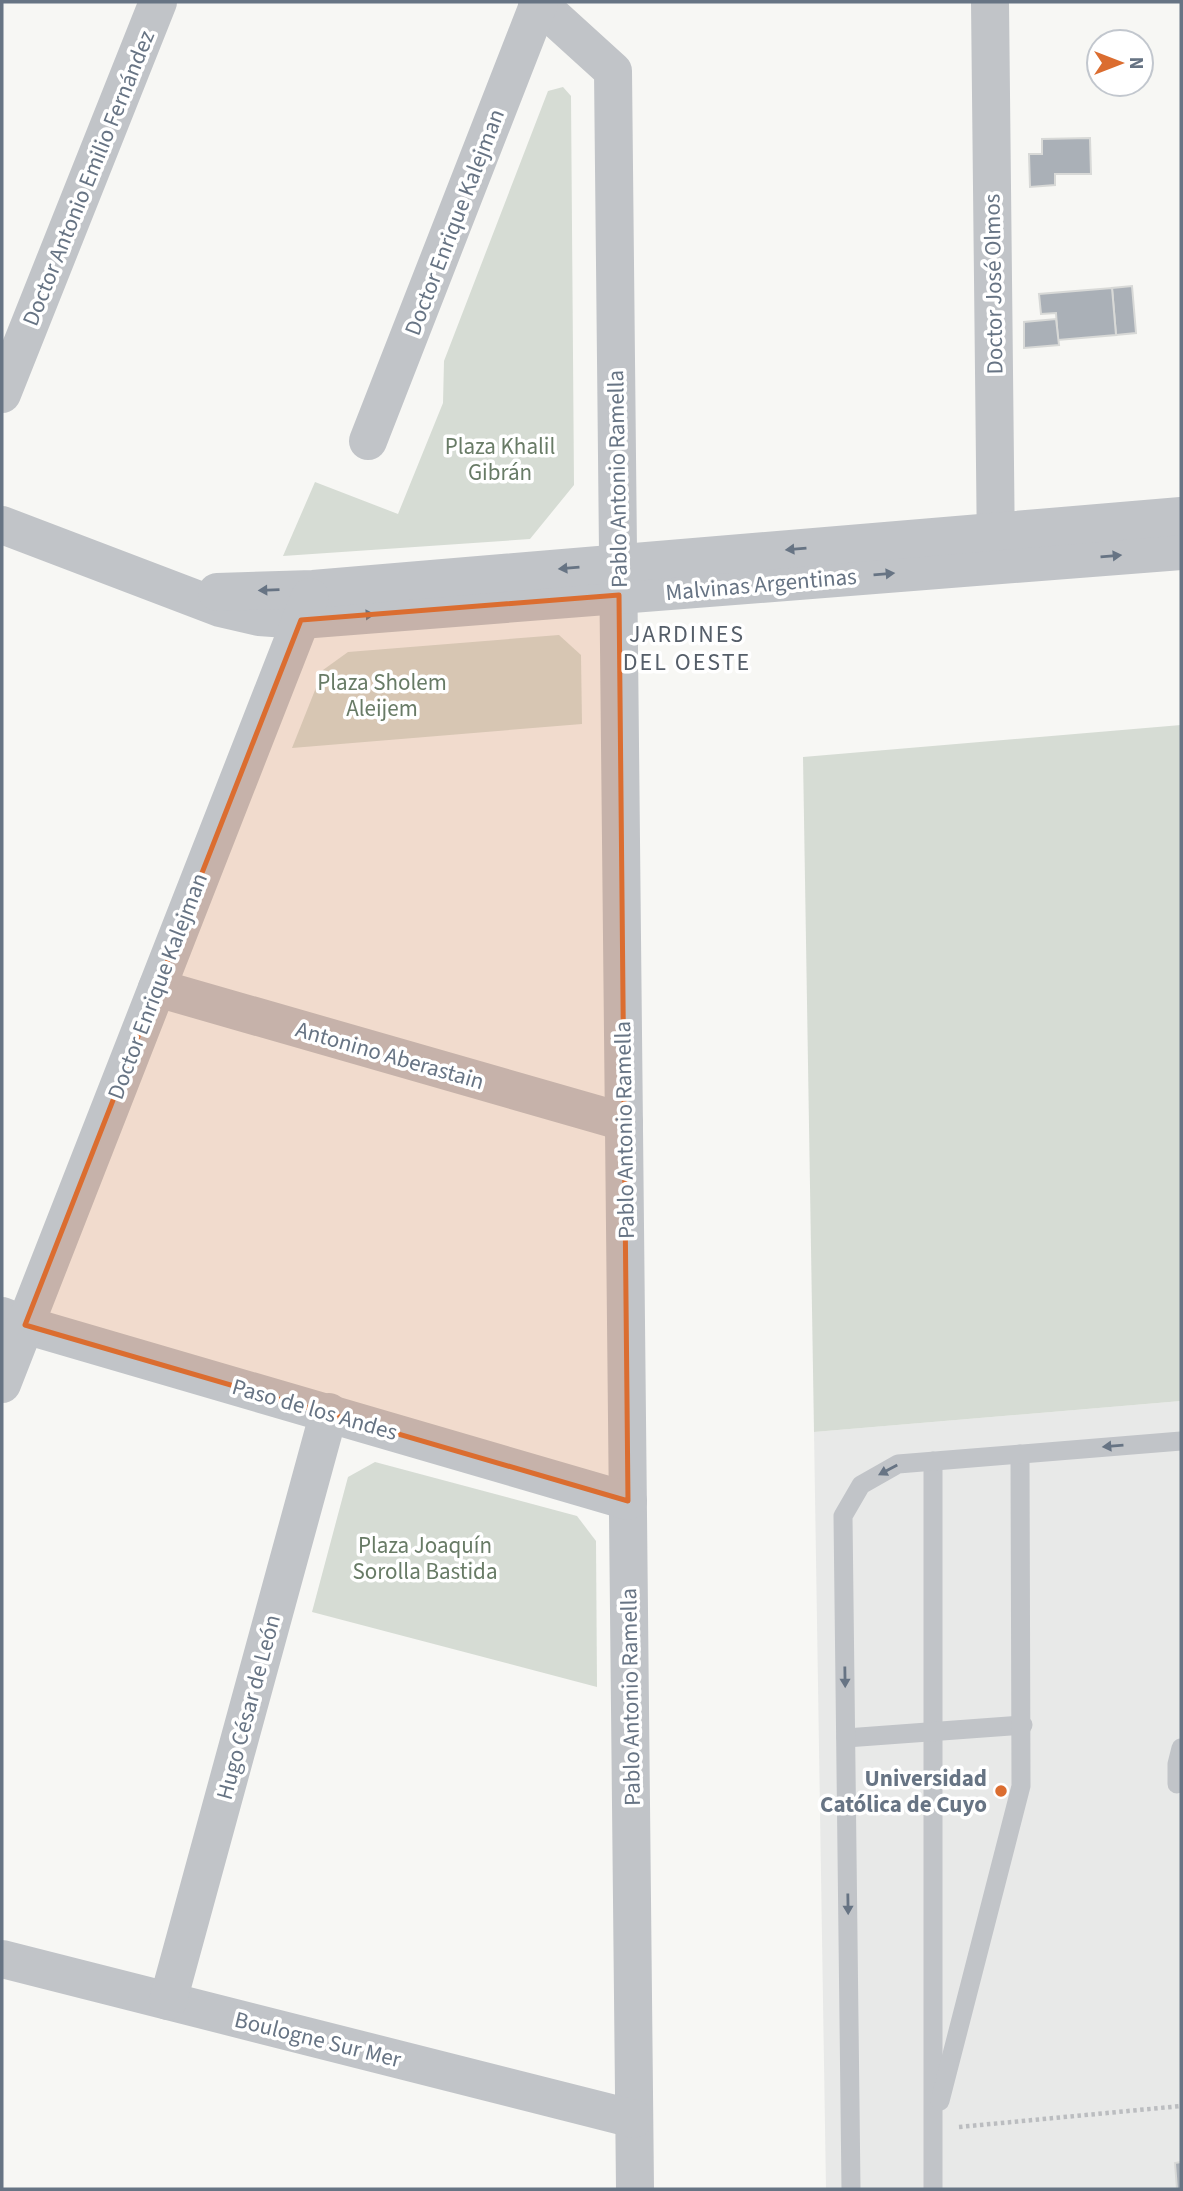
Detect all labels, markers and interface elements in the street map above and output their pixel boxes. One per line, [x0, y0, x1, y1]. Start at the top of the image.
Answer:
street label: Doctor Antonio Emilio Fernández [14, 25, 163, 331]
north arrow [1085, 28, 1155, 98]
text: N [1122, 57, 1149, 69]
street label: Doctor Enrique Kalejman [396, 104, 513, 340]
street label: Doctor José Olmos [975, 193, 1012, 375]
street label: Pablo Antonio Ramella [599, 370, 636, 588]
park label: Plaza Khalil Gibrán [445, 430, 555, 489]
one-way arrow [785, 544, 807, 555]
one-way arrow [1100, 550, 1122, 561]
street label: Malvinas Argentinas [664, 560, 858, 609]
one-way arrow [558, 563, 580, 574]
one-way arrow [873, 568, 895, 579]
one-way arrow [258, 585, 280, 596]
one-way arrow [354, 609, 376, 620]
district label: JARDINES DEL OESTE [623, 617, 751, 680]
park label: Plaza Sholem Aleijem [317, 666, 447, 725]
street label: Doctor Enrique Kalejman [99, 868, 216, 1104]
street label: Antonino Aberastain [292, 1013, 488, 1098]
street label: Pablo Antonio Ramella [606, 1021, 643, 1239]
street label: Paso de los Andes [228, 1370, 401, 1449]
one-way arrow [1102, 1441, 1124, 1452]
one-way arrow [878, 1464, 898, 1476]
park label: Plaza Joaquín Sorolla Bastida [353, 1529, 497, 1588]
street label: Pablo Antonio Ramella [612, 1588, 649, 1806]
street label: Hugo César de León [208, 1611, 289, 1803]
one-way arrow [839, 1666, 851, 1688]
place label: Universidad Católica de Cuyo [820, 1762, 987, 1821]
marker: Universidad Católica de Cuyo [993, 1783, 1009, 1799]
one-way arrow [842, 1893, 853, 1915]
street label: Boulogne Sur Mer [231, 2003, 406, 2076]

